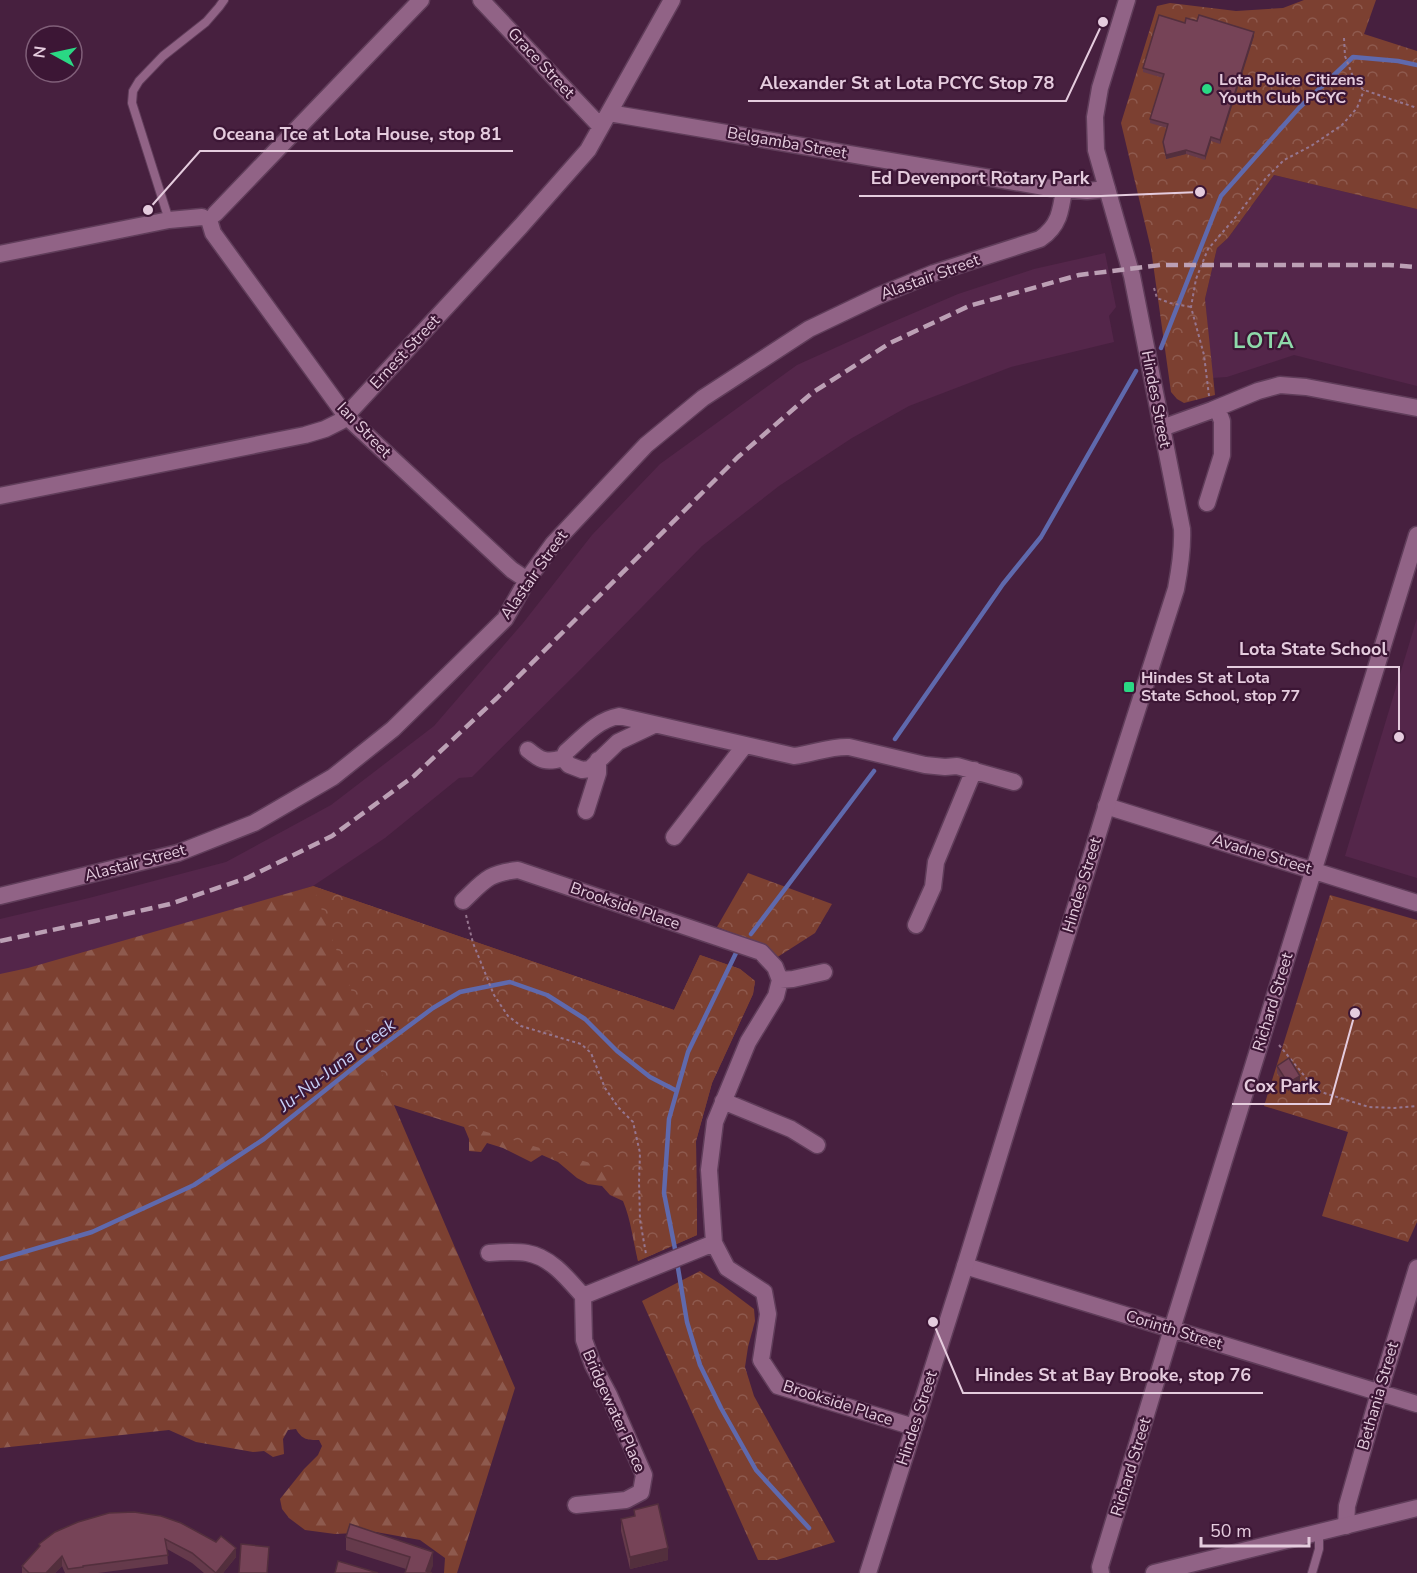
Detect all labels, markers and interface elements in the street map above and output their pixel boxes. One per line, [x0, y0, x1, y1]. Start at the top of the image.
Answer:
street label: Grace Street [503, 23, 580, 103]
north arrow [24, 24, 84, 84]
text: N [28, 45, 52, 60]
callout: Alexander St at Lota PCYC Stop 78 [748, 65, 1066, 101]
place label: Lota Police Citizens Youth Club PCYC [1218, 69, 1364, 109]
text: Alexander St at Lota PCYC Stop 78 [760, 71, 1055, 95]
marker: Lota Police Citizens Youth Club PCYC [1200, 82, 1214, 96]
callout: Oceana Tce at Lota House, stop 81 [200, 115, 513, 151]
text: Oceana Tce at Lota House, stop 81 [212, 122, 502, 146]
street label: Belgamba Street [725, 122, 849, 164]
callout: Ed Devenport Rotary Park [859, 160, 1101, 196]
text: Ed Devenport Rotary Park [871, 166, 1090, 190]
street label: Alastair Street [877, 249, 983, 305]
street label: Ernest Street [365, 310, 445, 394]
district label: LOTA [1233, 326, 1295, 356]
street label: Hindes Street [1136, 349, 1176, 450]
street label: Ian Street [332, 397, 396, 463]
street label: Alastair Street [495, 526, 573, 624]
callout: Lota State School [1227, 631, 1399, 667]
text: Lota State School [1239, 637, 1387, 661]
place label: Hindes St at Lota State School, stop 77 [1141, 667, 1300, 707]
marker: Hindes St at Lota State School, stop 77 [1122, 680, 1136, 694]
street label: Avadne Street [1210, 828, 1315, 880]
street label: Hindes Street [1057, 834, 1107, 935]
street label: Alastair Street [82, 839, 188, 887]
street label: Brookside Place [567, 877, 683, 935]
street label: Richard Street [1248, 950, 1299, 1054]
water label: Ju-Nu-Juna Creek [273, 1012, 401, 1118]
callout: Cox Park [1232, 1068, 1330, 1104]
text: Cox Park [1244, 1074, 1318, 1098]
street label: Corinth Street [1123, 1305, 1225, 1355]
street label: Bethania Street [1352, 1339, 1404, 1453]
street label: Bridgewater Place [577, 1346, 651, 1476]
callout: Hindes St at Bay Brooke, stop 76 [963, 1357, 1263, 1393]
text: Hindes St at Bay Brooke, stop 76 [975, 1363, 1251, 1387]
street label: Hindes Street [891, 1367, 943, 1468]
street label: Brookside Place [780, 1375, 896, 1431]
street label: Richard Street [1106, 1415, 1157, 1519]
scale bar [1201, 1510, 1309, 1548]
text: 50 m [1210, 1519, 1252, 1543]

